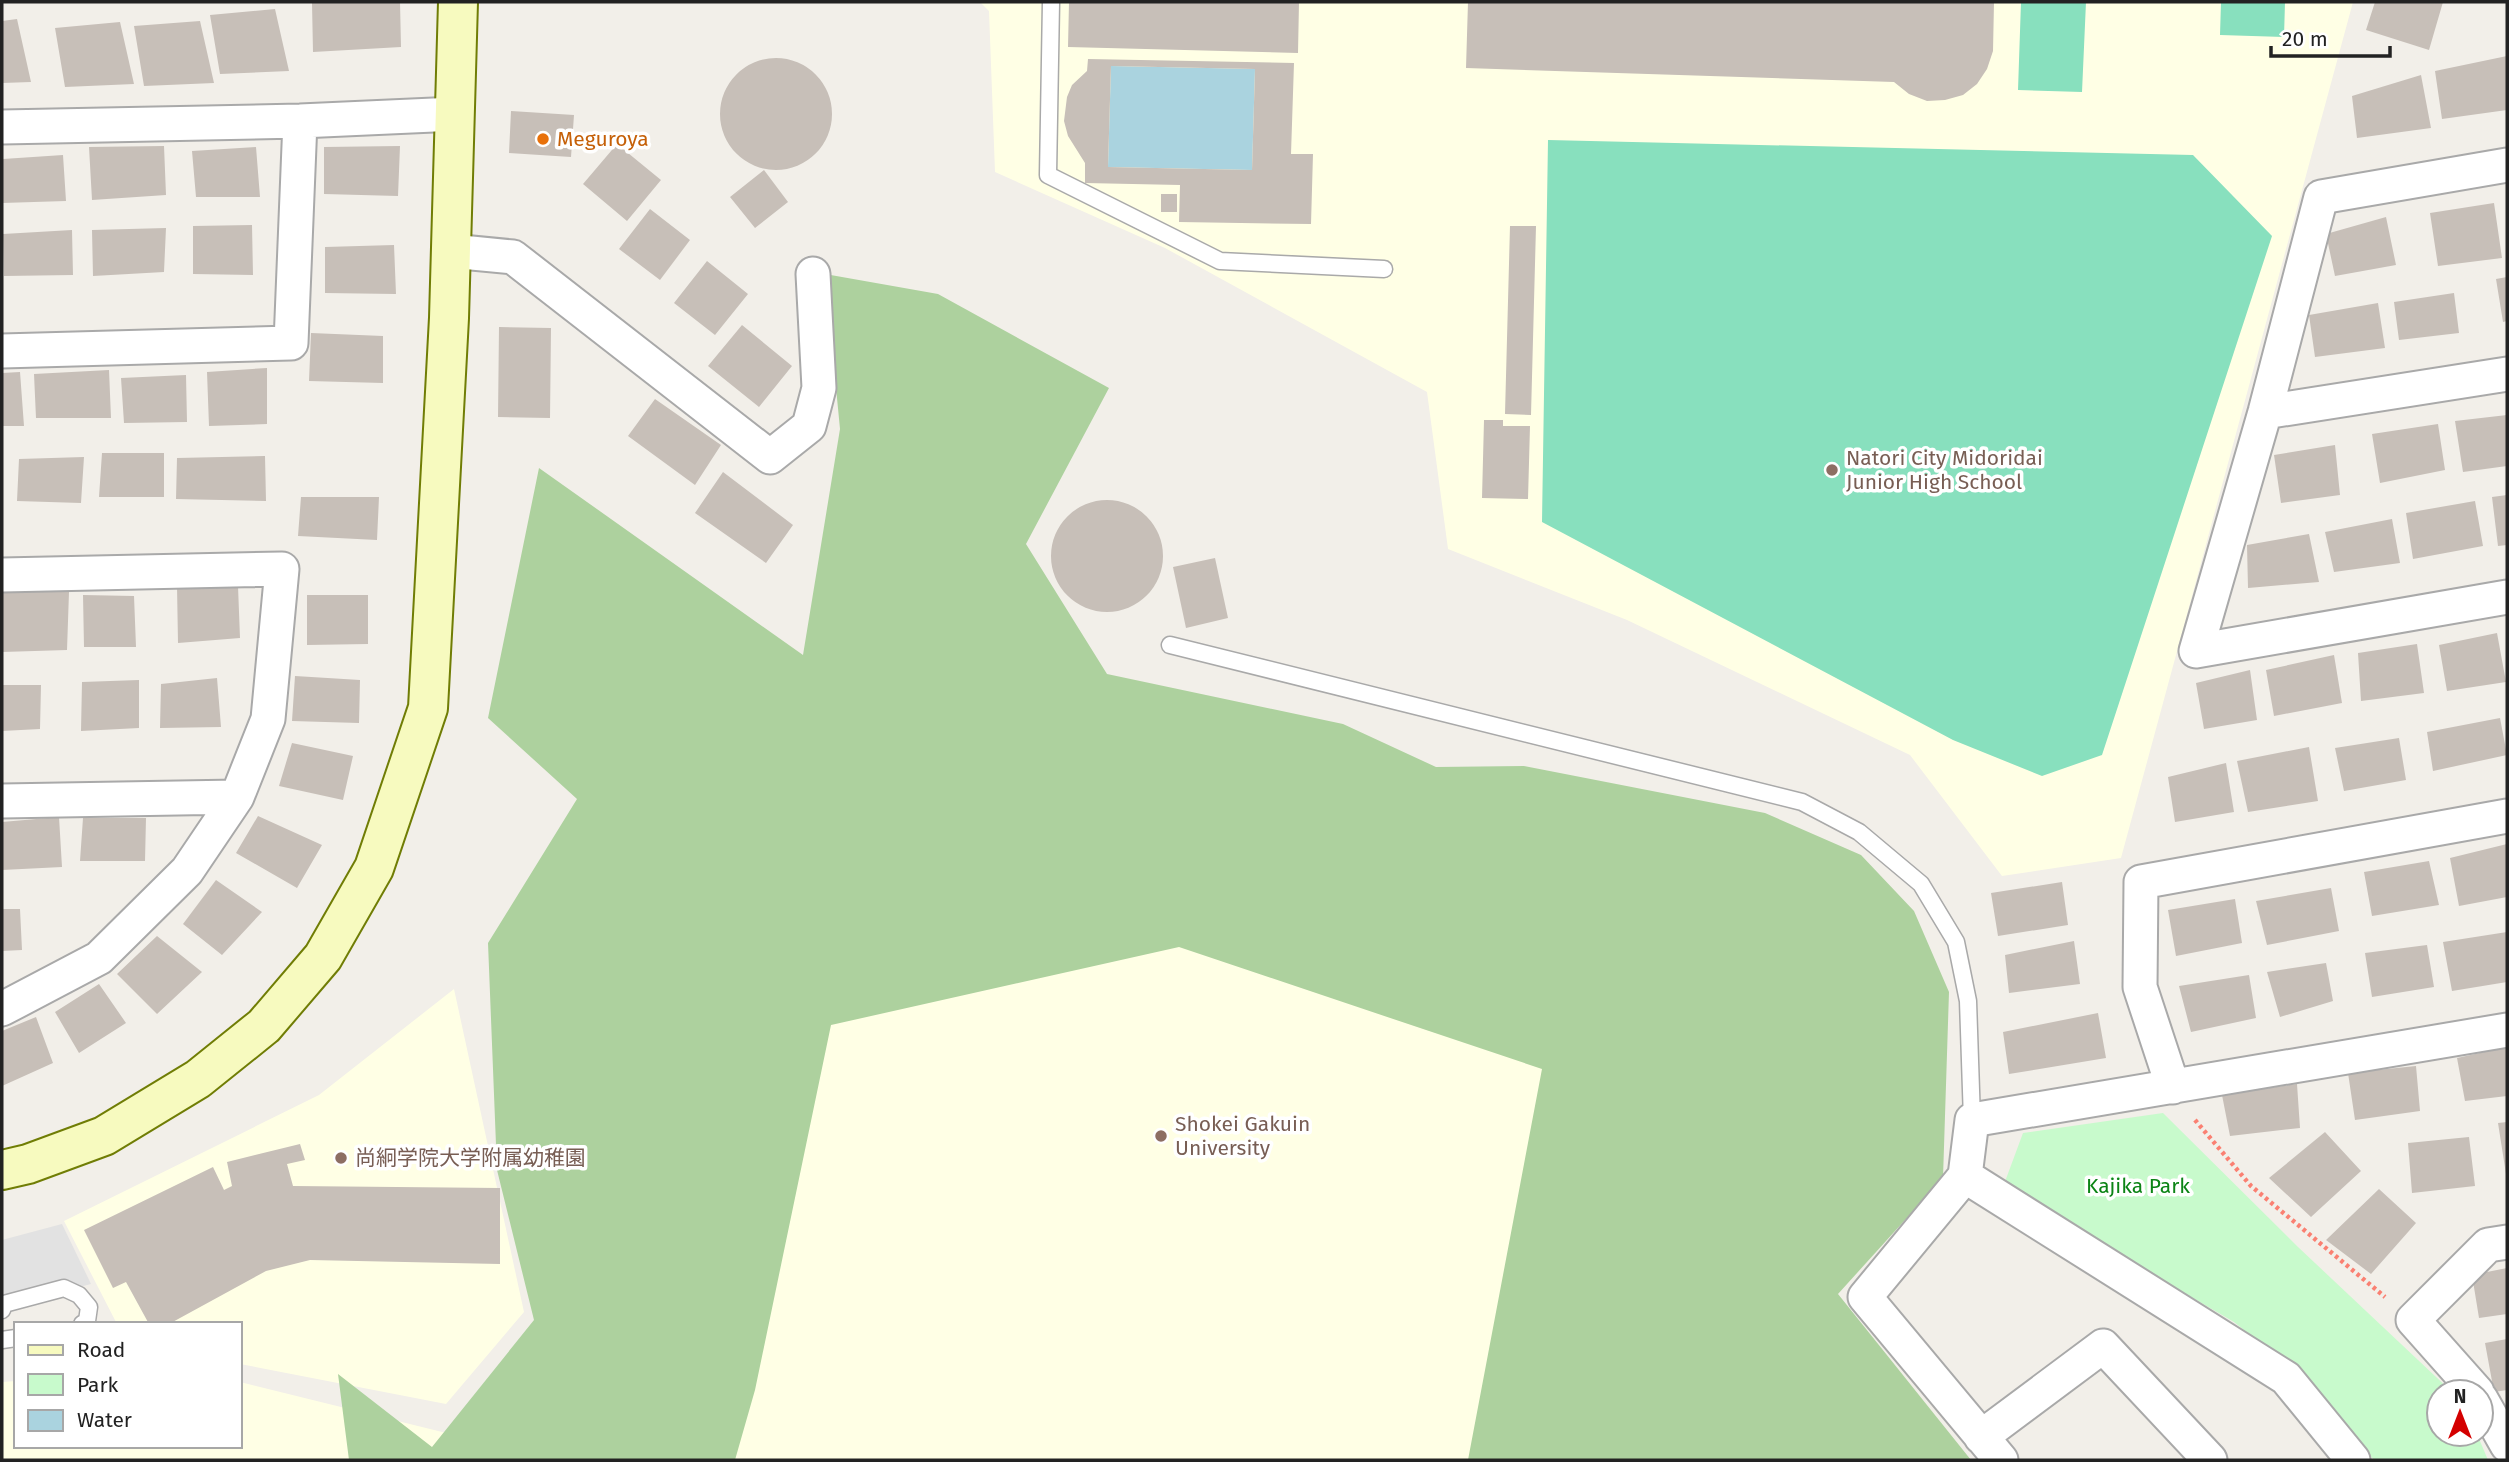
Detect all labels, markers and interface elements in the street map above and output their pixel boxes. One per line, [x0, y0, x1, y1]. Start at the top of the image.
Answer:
scale bar [2271, 14, 2390, 58]
text: 20 m [2282, 26, 2328, 52]
place label: Meguroya [557, 126, 649, 152]
marker: Meguroya [535, 131, 551, 147]
place label: Natori City Midoridai Junior High School [1846, 445, 2043, 495]
marker: Natori City Midoridai Junior High School [1824, 462, 1840, 478]
place label: Shokei Gakuin University [1175, 1111, 1310, 1161]
marker: Shokei Gakuin University [1153, 1128, 1169, 1144]
place label: 尚絅学院大学附属幼稚園 [355, 1145, 586, 1171]
marker: 尚絅学院大学附属幼稚園 [333, 1150, 349, 1166]
park label: Kajika Park [2086, 1173, 2190, 1199]
legend [14, 1322, 242, 1448]
text: Road [77, 1337, 125, 1363]
text: Park [77, 1372, 119, 1398]
north arrow [2425, 1378, 2495, 1448]
text: N [2454, 1385, 2466, 1408]
text: Water [77, 1407, 132, 1433]

